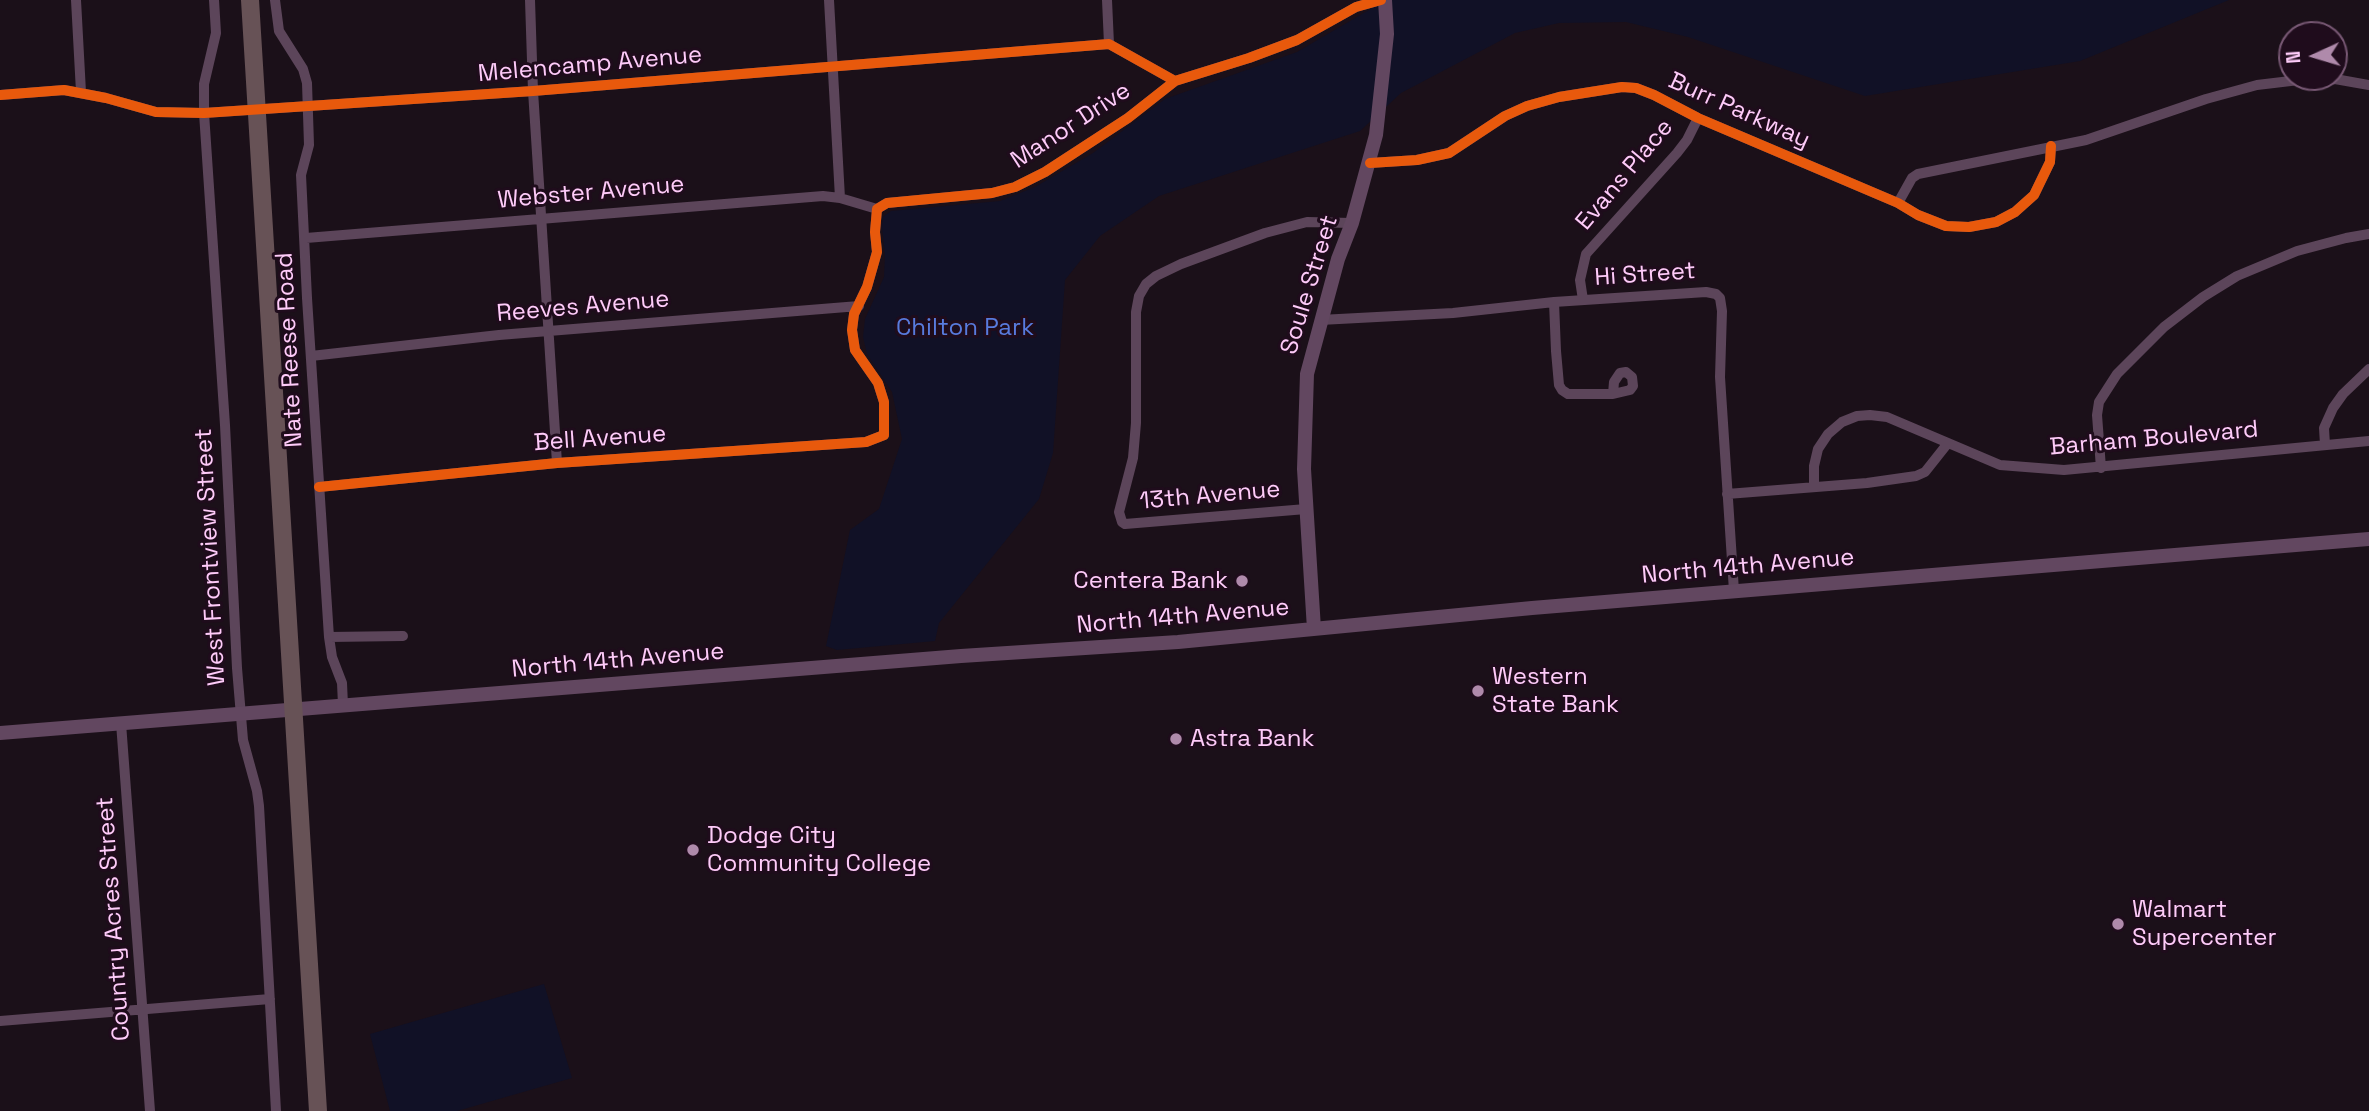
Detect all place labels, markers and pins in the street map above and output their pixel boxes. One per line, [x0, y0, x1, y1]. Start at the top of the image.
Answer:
place label: Centera Bank [1073, 567, 1228, 595]
marker: Centera Bank [1234, 573, 1250, 589]
place label: Western State Bank [1492, 663, 1619, 719]
marker: Western State Bank [1470, 683, 1486, 699]
place label: Astra Bank [1190, 725, 1314, 753]
marker: Astra Bank [1168, 731, 1184, 747]
place label: Dodge City Community College [707, 822, 931, 878]
marker: Dodge City Community College [685, 842, 701, 858]
place label: Walmart Supercenter [2132, 896, 2276, 952]
marker: Walmart Supercenter [2110, 916, 2126, 932]

